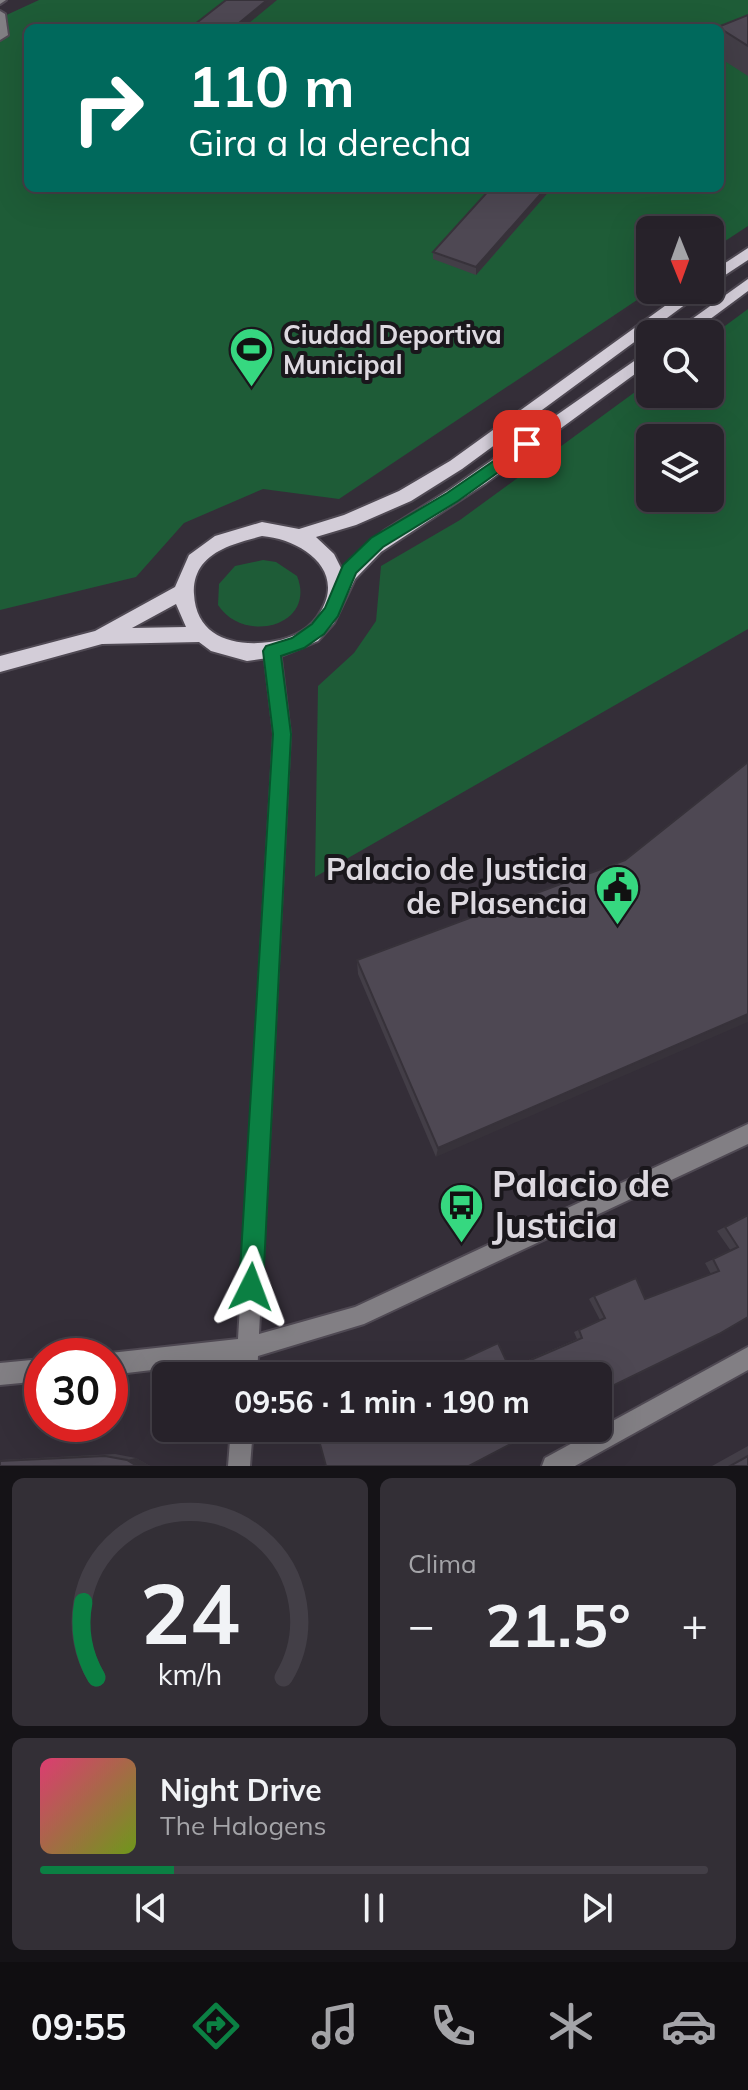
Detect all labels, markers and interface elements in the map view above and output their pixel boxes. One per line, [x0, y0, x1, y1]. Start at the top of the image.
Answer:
text: 110 m [188, 51, 355, 121]
icon: right [56, 56, 160, 160]
text: Gira a la derecha [188, 120, 471, 165]
north arrow [636, 216, 724, 304]
map controls [636, 216, 724, 512]
place label: Ciudad Deportiva Municipal [283, 318, 502, 381]
button: search [636, 320, 724, 408]
sports icon: Ciudad Deportiva Municipal [228, 326, 276, 389]
pin [493, 410, 561, 478]
icon: arrive [505, 422, 549, 466]
button: layers [636, 424, 724, 512]
place label: Palacio de Justicia de Plasencia [326, 850, 587, 922]
public building icon: Palacio de Justicia de Plasencia [594, 863, 642, 926]
place label: Palacio de Justicia [492, 1161, 670, 1247]
bus stop icon: Palacio de Justicia [437, 1181, 485, 1244]
position arrow [209, 1245, 293, 1329]
speed limit sign: 30 [24, 1338, 128, 1442]
text: 09:56 · 1 min · 190 m [234, 1383, 530, 1421]
text: Clima [408, 1547, 477, 1580]
text: 24 [140, 1560, 240, 1665]
text: 21.5° [485, 1587, 631, 1662]
text: − [408, 1597, 434, 1652]
text: + [682, 1597, 708, 1652]
text: km/h [158, 1656, 222, 1692]
text: Night Drive [160, 1771, 322, 1809]
text: The Halogens [160, 1809, 326, 1842]
icon: previous [129, 1886, 173, 1930]
icon: pause [352, 1886, 396, 1930]
icon: next [575, 1886, 619, 1930]
icon: directions [188, 1998, 244, 2054]
icon: music [307, 1998, 363, 2054]
icon: phone [425, 1998, 481, 2054]
icon: climate [543, 1998, 599, 2054]
icon: car [661, 1998, 717, 2054]
text: 09:55 [31, 2004, 126, 2049]

